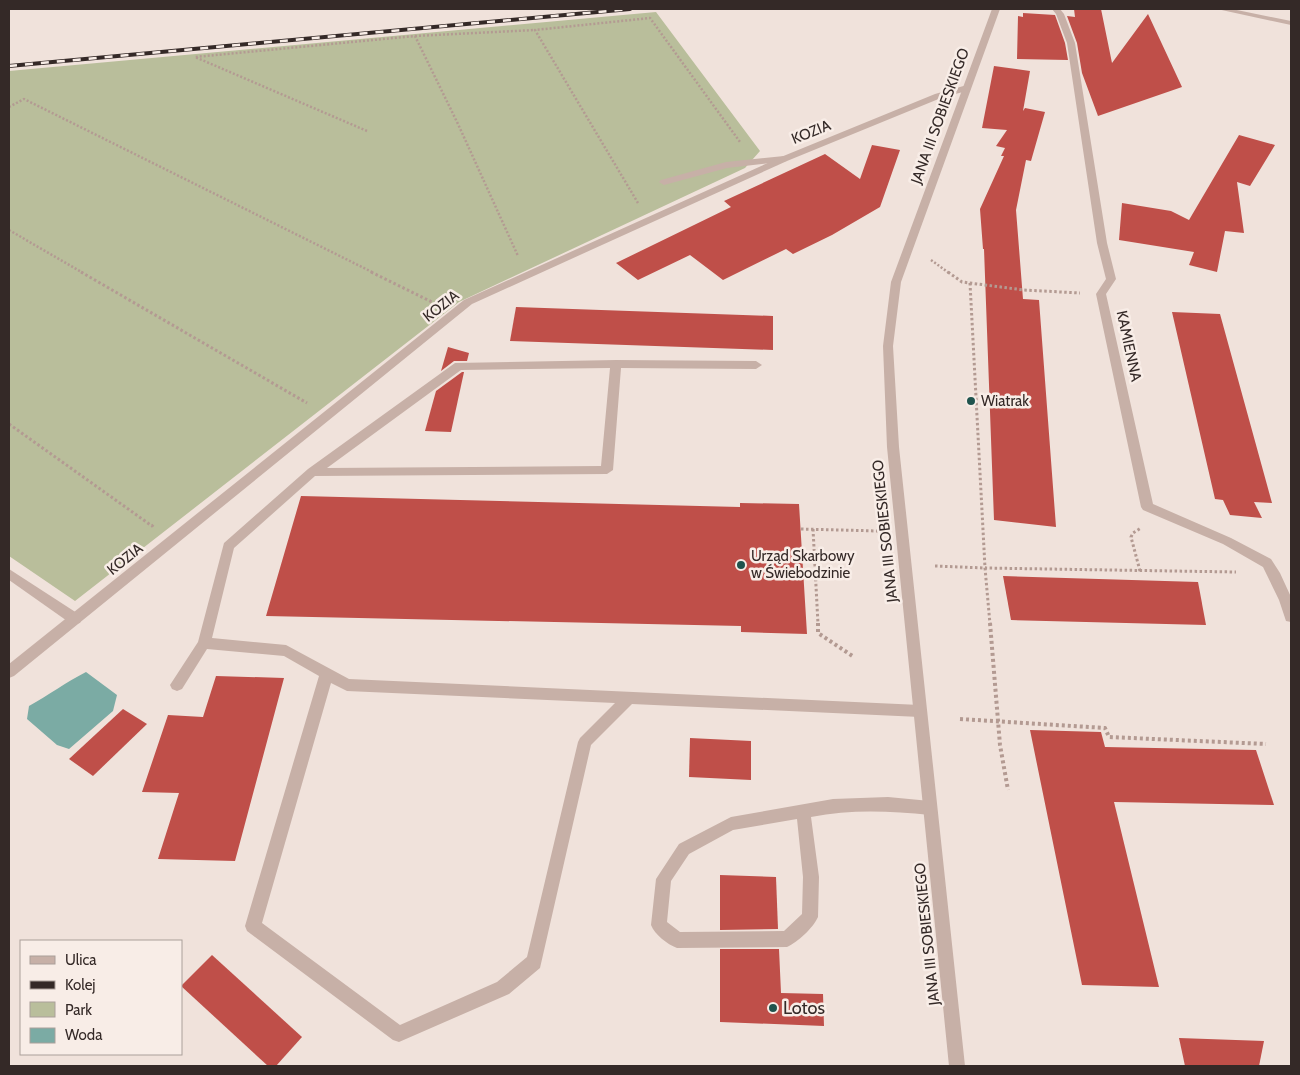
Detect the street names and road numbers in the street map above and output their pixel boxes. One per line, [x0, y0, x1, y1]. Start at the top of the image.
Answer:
street label: JANA III SOBIESKIEGO [907, 46, 973, 187]
street label: KOZIA [789, 116, 834, 148]
street label: KOZIA [419, 286, 463, 326]
street label: KAMIENNA [1113, 309, 1145, 384]
street label: JANA III SOBIESKIEGO [869, 459, 902, 604]
street label: KOZIA [104, 539, 147, 579]
street label: JANA III SOBIESKIEGO [911, 862, 944, 1007]

